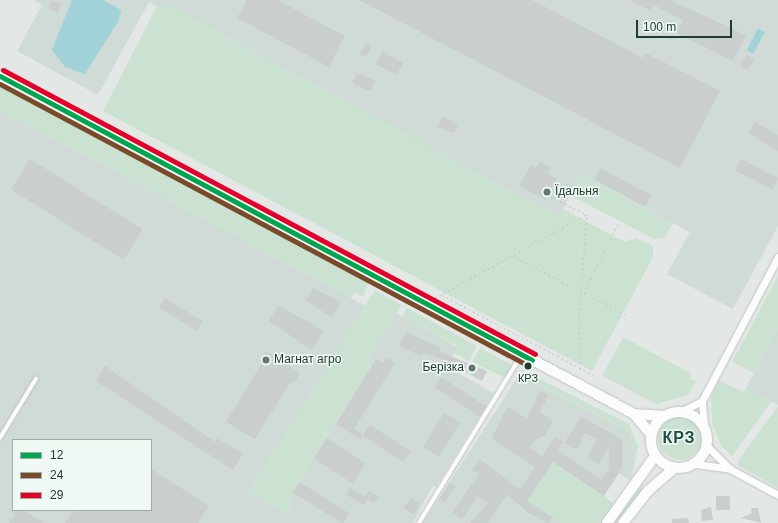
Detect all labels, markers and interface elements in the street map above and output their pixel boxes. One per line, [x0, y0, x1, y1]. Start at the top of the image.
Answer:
scale bar [638, 12, 734, 38]
text: 100 m [643, 20, 676, 34]
place label: Їдальня [555, 185, 598, 199]
marker: Їдальня [542, 187, 552, 197]
place label: Магнат агро [274, 353, 341, 367]
marker: Магнат агро [261, 355, 271, 365]
place label: Берізка [422, 361, 464, 375]
marker: КРЗ [523, 361, 533, 371]
marker: Берізка [467, 363, 477, 373]
place label: КРЗ [518, 371, 538, 385]
district label: КРЗ [662, 428, 696, 448]
legend [12, 439, 152, 511]
text: 12 [50, 448, 63, 462]
text: 24 [50, 468, 63, 482]
text: 29 [50, 488, 63, 502]

